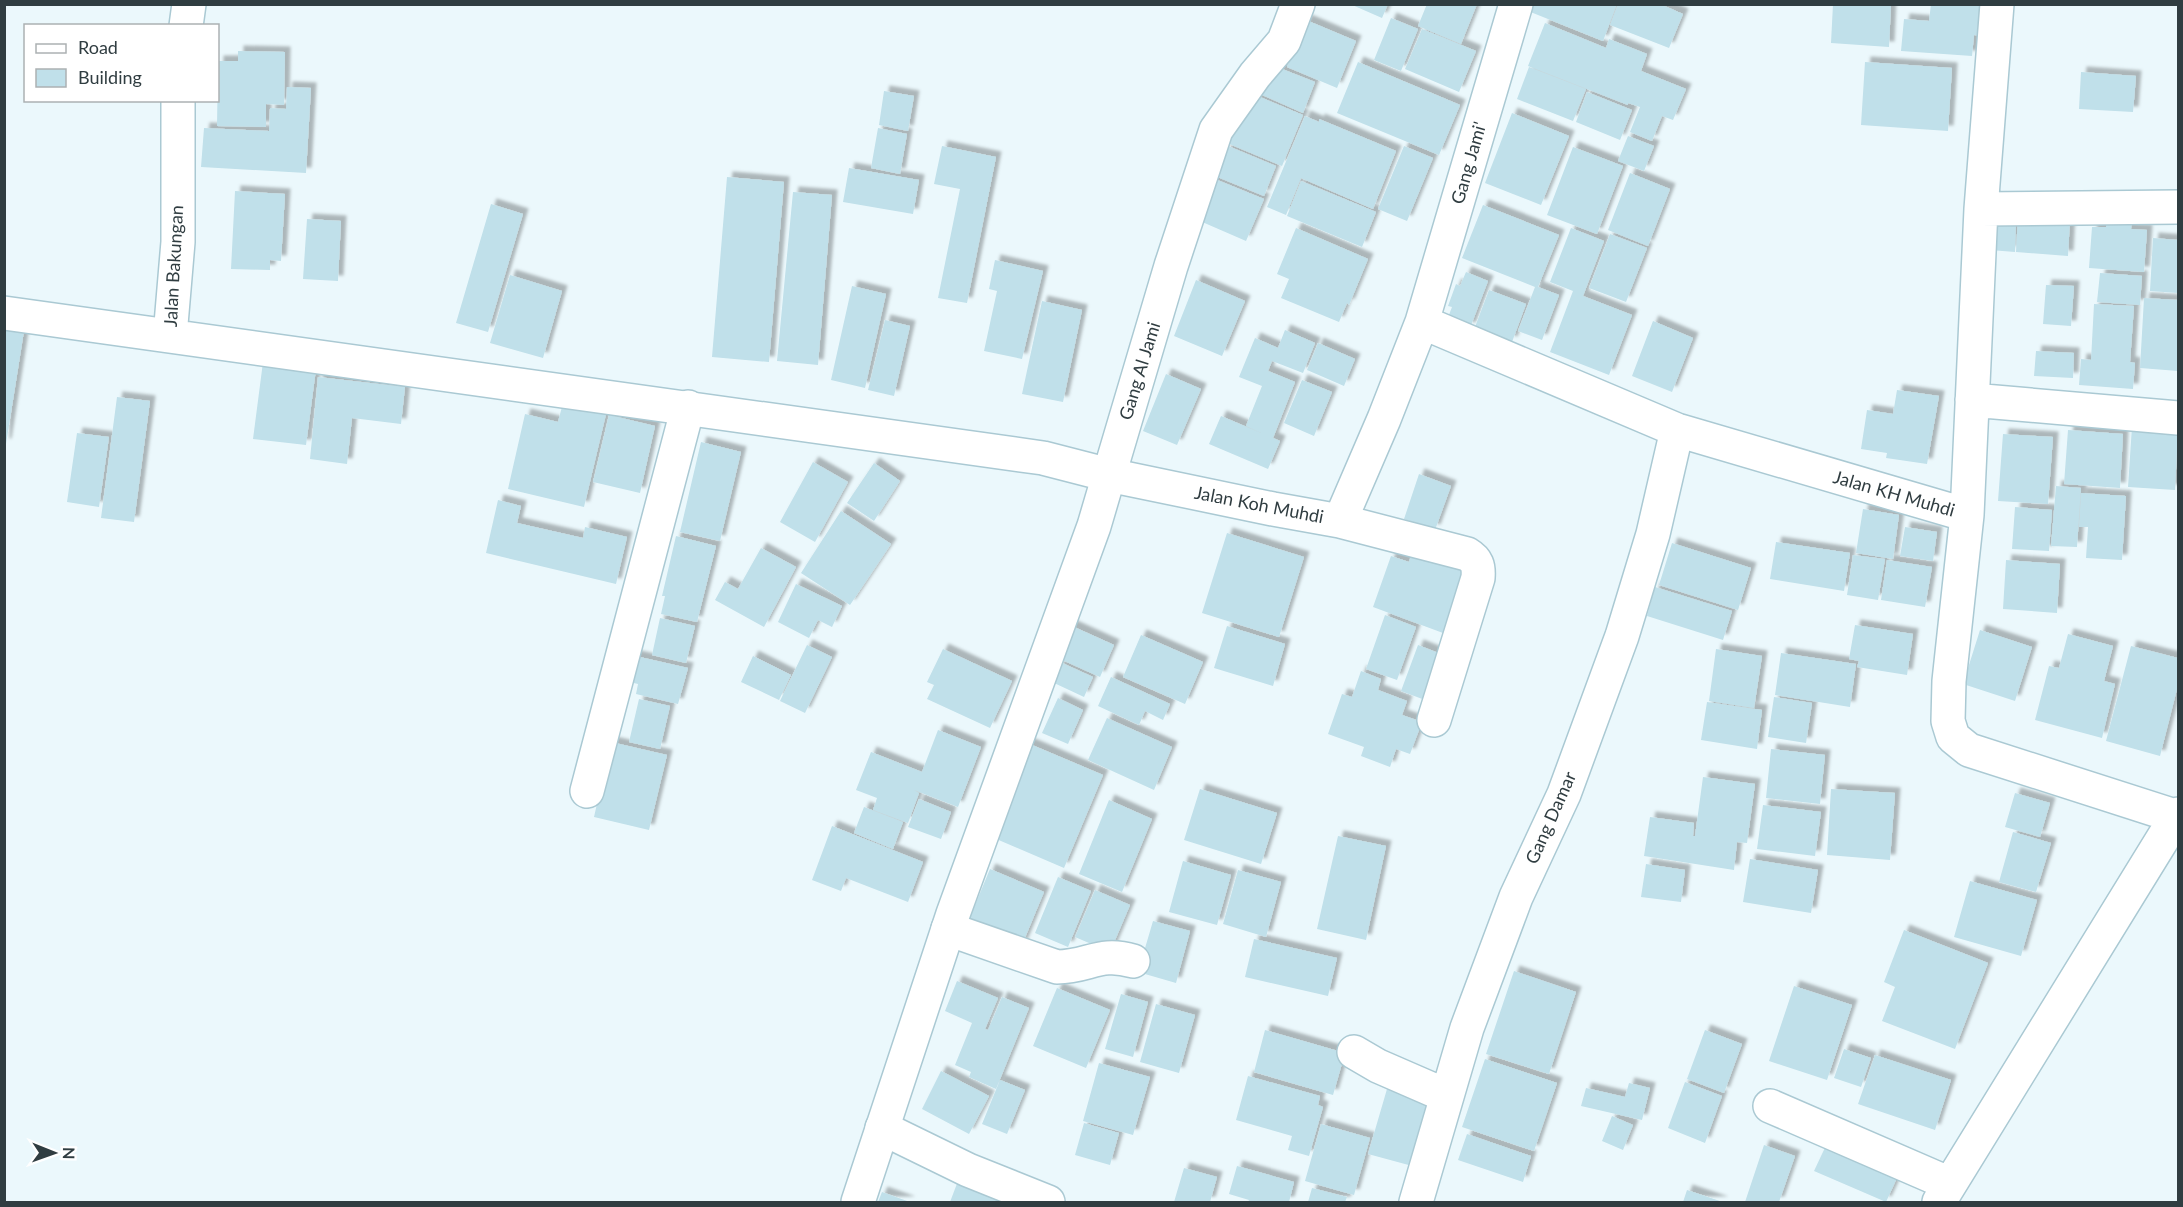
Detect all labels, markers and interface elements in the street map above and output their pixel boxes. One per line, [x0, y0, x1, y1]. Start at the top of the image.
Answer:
legend [24, 24, 219, 102]
text: Road [78, 36, 118, 58]
text: Building [78, 66, 142, 88]
street label: Gang Jami' [1446, 119, 1490, 206]
street label: Jalan Bakungan [159, 204, 187, 327]
street label: Gang Al Jami [1114, 319, 1164, 422]
street label: Jalan KH Muhdi [1831, 465, 1958, 521]
street label: Jalan Koh Muhdi [1193, 481, 1326, 527]
street label: Gang Damar [1520, 768, 1580, 867]
north arrow [24, 1123, 84, 1183]
text: N [60, 1147, 79, 1160]

